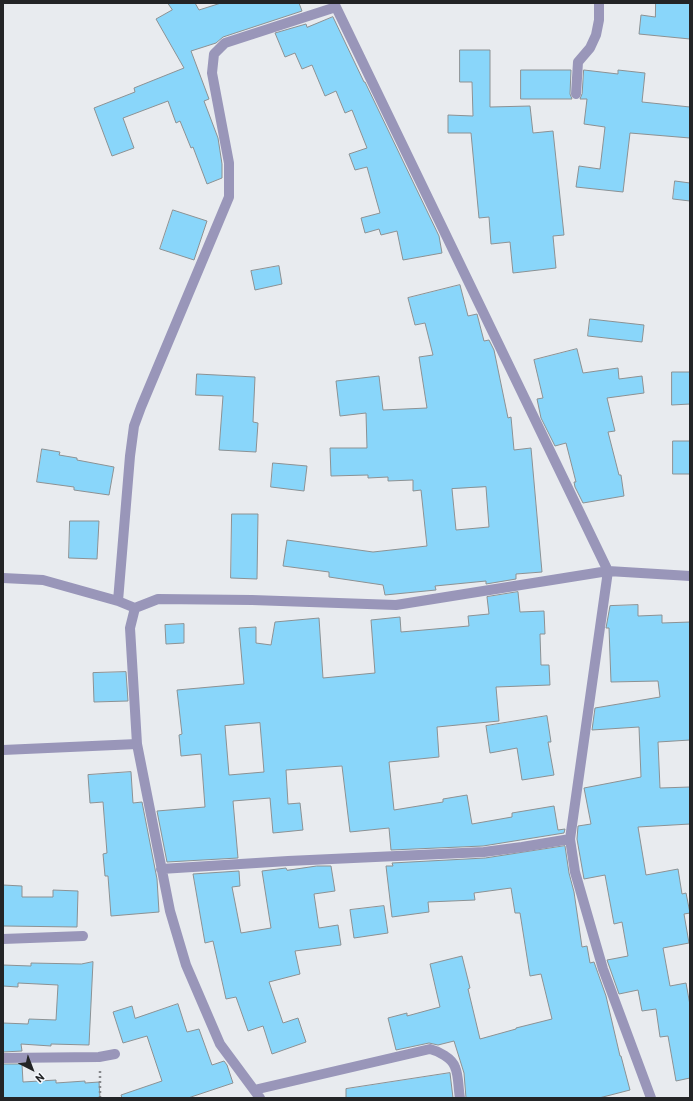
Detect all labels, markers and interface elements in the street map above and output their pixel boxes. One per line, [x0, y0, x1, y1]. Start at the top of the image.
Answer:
north arrow [12, 1049, 52, 1089]
text: N [33, 1071, 47, 1086]

